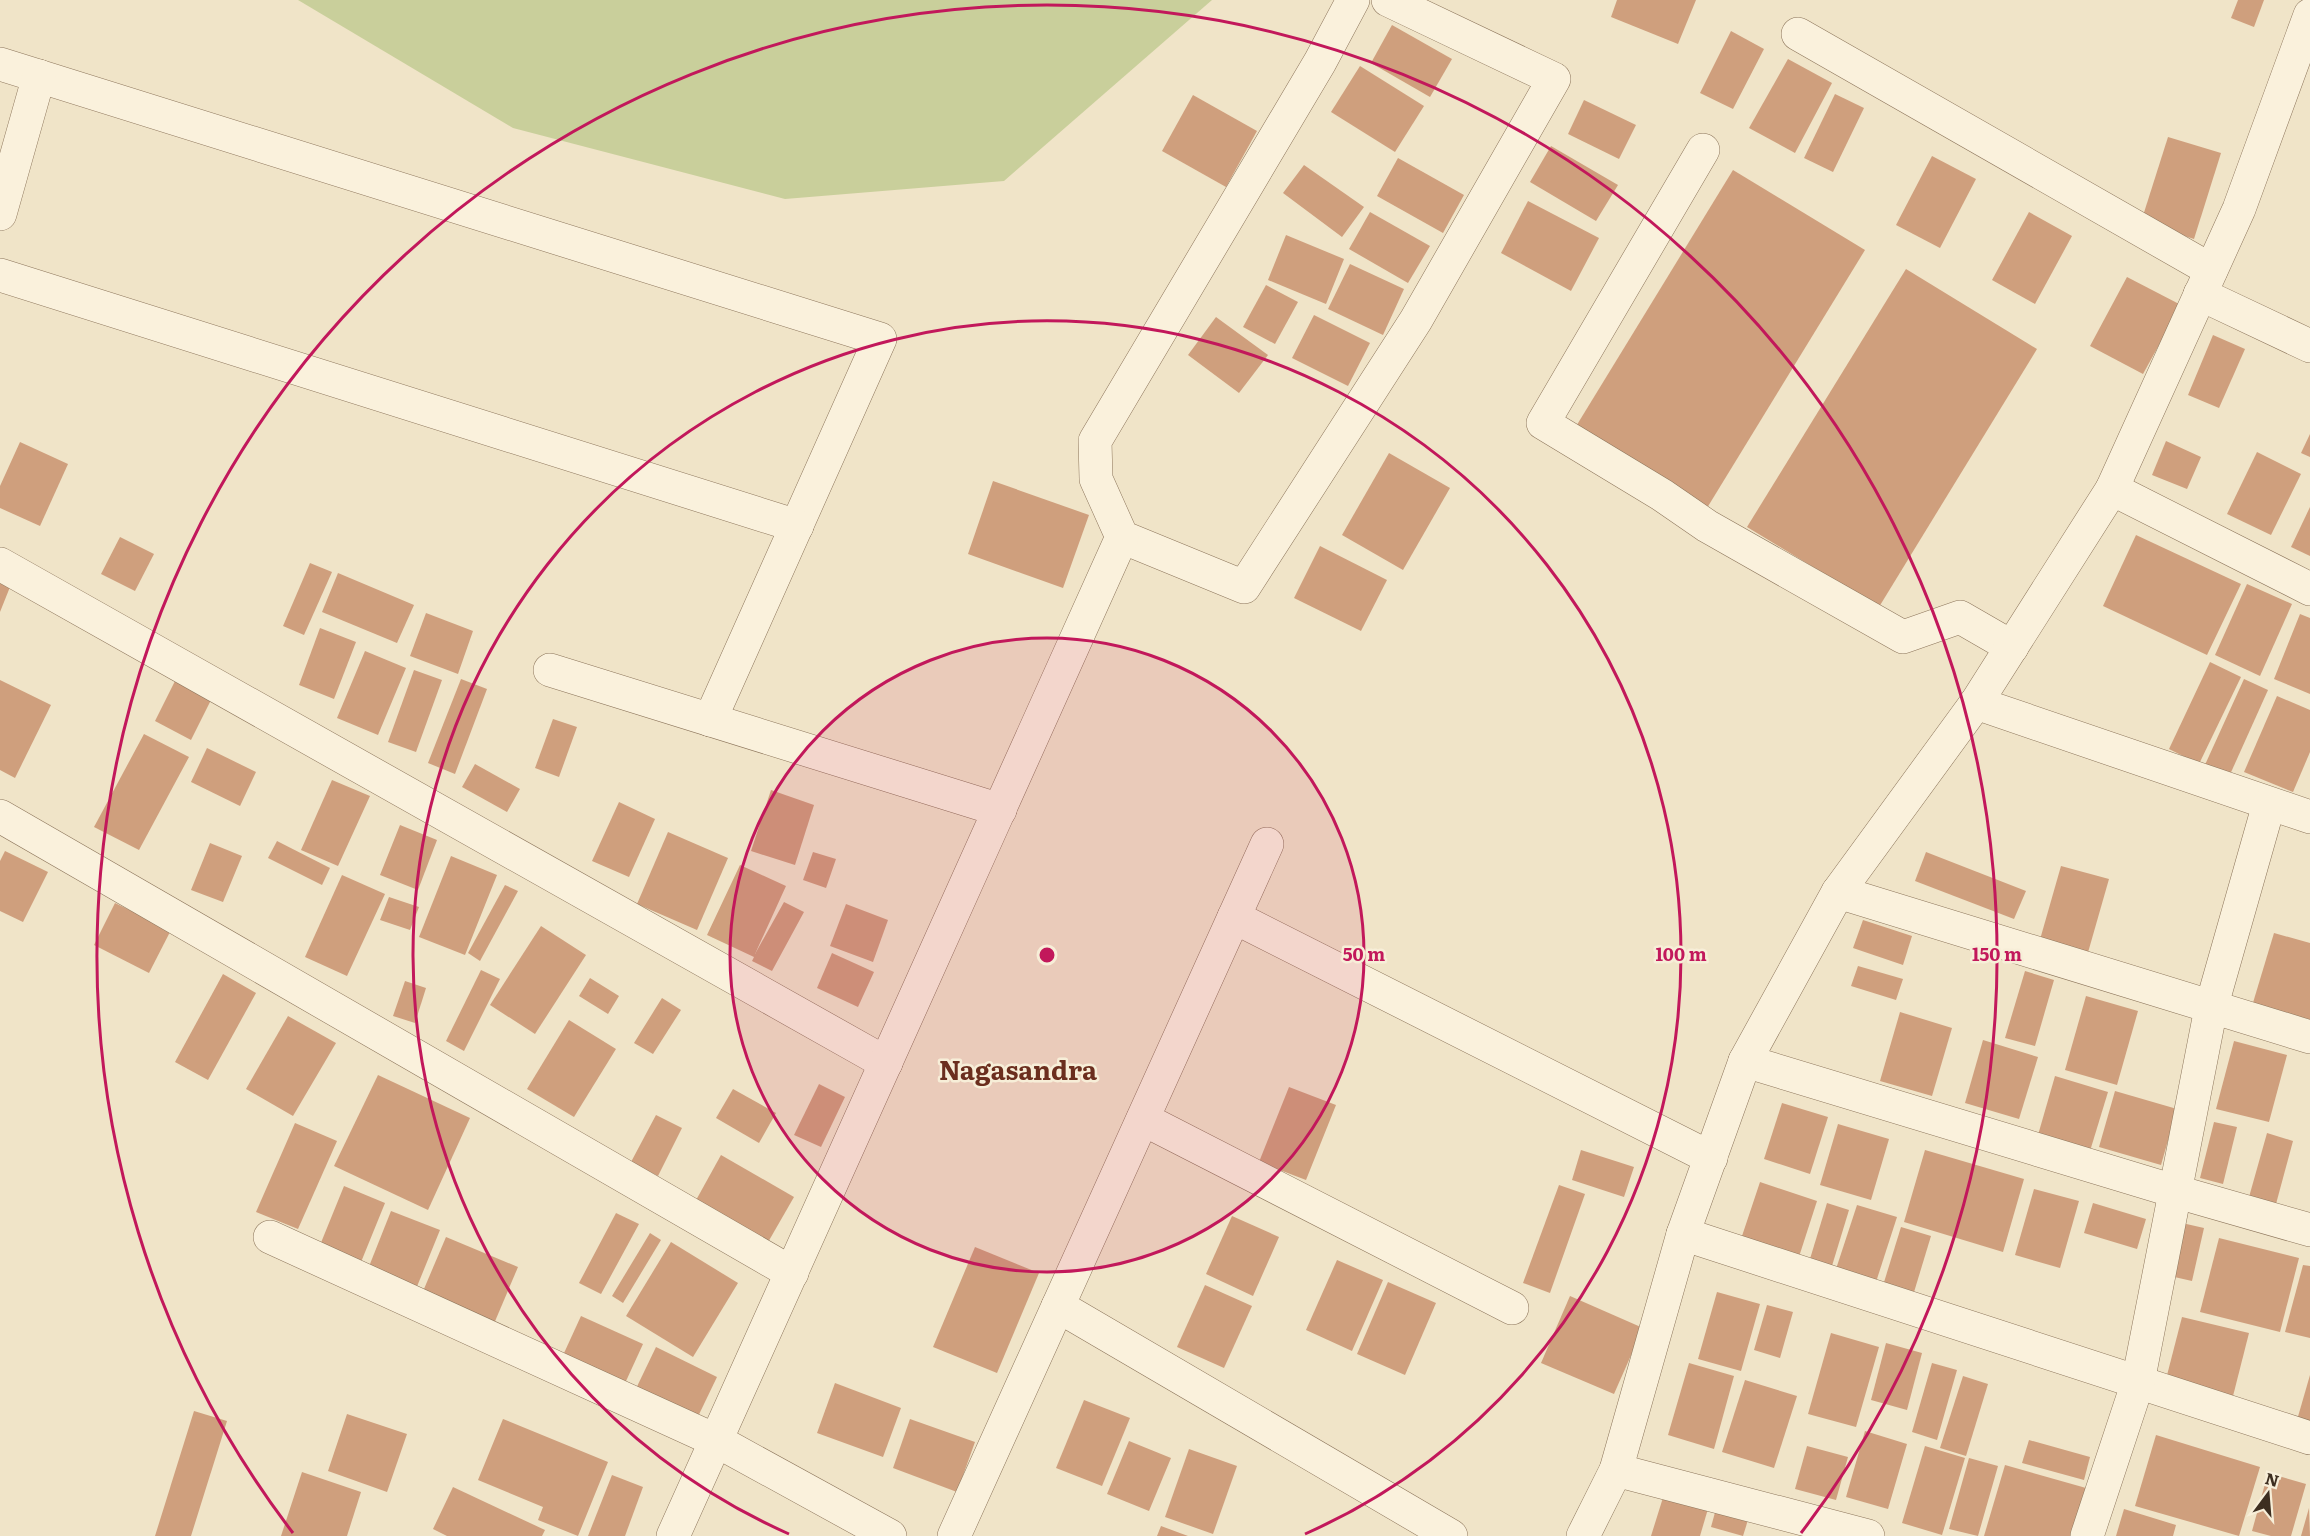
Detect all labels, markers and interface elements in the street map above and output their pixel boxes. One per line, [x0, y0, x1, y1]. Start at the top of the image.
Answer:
text: 50 m [1343, 940, 1385, 967]
text: 100 m [1655, 940, 1707, 967]
text: 150 m [1972, 940, 2022, 967]
centre of rings [1037, 945, 1057, 965]
district label: Nagasandra [939, 1049, 1097, 1088]
north arrow [2238, 1464, 2298, 1524]
text: N [2263, 1465, 2282, 1492]

